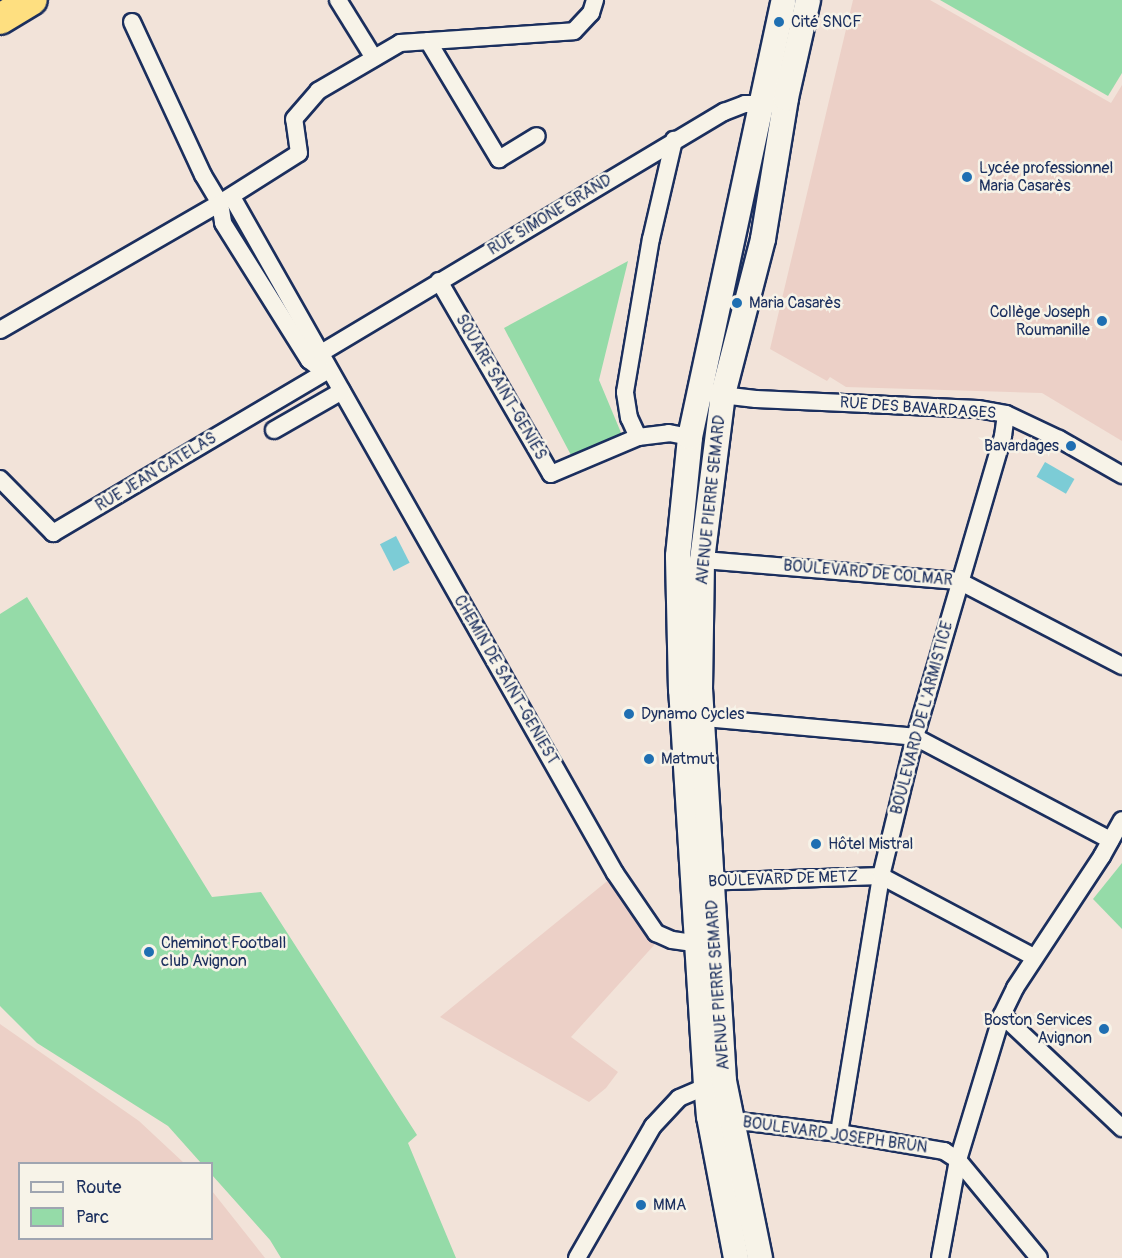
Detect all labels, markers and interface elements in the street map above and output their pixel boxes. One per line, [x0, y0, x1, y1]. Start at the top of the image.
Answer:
place label: Cité SNCF [791, 12, 862, 32]
marker: Cité SNCF [772, 15, 786, 29]
place label: Lycée professionnel Maria Casarès [979, 158, 1113, 196]
street label: RUE SIMONE GRAND [485, 170, 615, 260]
marker: Lycée professionnel Maria Casarès [960, 170, 974, 184]
place label: Maria Casarès [749, 293, 841, 313]
marker: Maria Casarès [730, 296, 744, 310]
place label: Collège Joseph Roumanille [990, 302, 1090, 340]
street label: SQUARE SAINT-GENIÉS [452, 311, 550, 463]
marker: Collège Joseph Roumanille [1095, 314, 1109, 328]
street label: RUE DES BAVARDAGES [839, 393, 997, 423]
street label: AVENUE PIERRE SEMARD [693, 414, 729, 586]
street label: RUE JEAN CATELAS [92, 428, 220, 516]
place label: Bavardages [984, 436, 1059, 456]
marker: Bavardages [1064, 439, 1078, 453]
street label: BOULEVARD DE COLMAR [782, 556, 954, 590]
street label: CHEMIN DE SAINT-GENIEST [450, 592, 562, 768]
street label: BOULEVARD DE L'ARMISTICE [887, 619, 957, 817]
place label: Dynamo Cycles [641, 704, 744, 724]
marker: Dynamo Cycles [622, 707, 636, 721]
place label: Matmut [661, 749, 715, 769]
marker: Matmut [642, 752, 656, 766]
place label: Hôtel Mistral [828, 834, 913, 854]
marker: Hôtel Mistral [809, 837, 823, 851]
street label: BOULEVARD DE METZ [708, 867, 858, 891]
street label: AVENUE PIERRE SEMARD [702, 899, 734, 1071]
place label: Cheminot Football club Avignon [161, 933, 286, 971]
marker: Cheminot Football club Avignon [142, 945, 156, 959]
place label: Boston Services Avignon [984, 1010, 1092, 1048]
marker: Boston Services Avignon [1097, 1022, 1111, 1036]
street label: BOULEVARD JOSEPH BRUN [741, 1113, 929, 1157]
legend [18, 1162, 213, 1240]
text: Route [76, 1176, 121, 1199]
place label: MMA [653, 1195, 686, 1215]
marker: MMA [634, 1198, 648, 1212]
text: Parc [76, 1206, 109, 1229]

